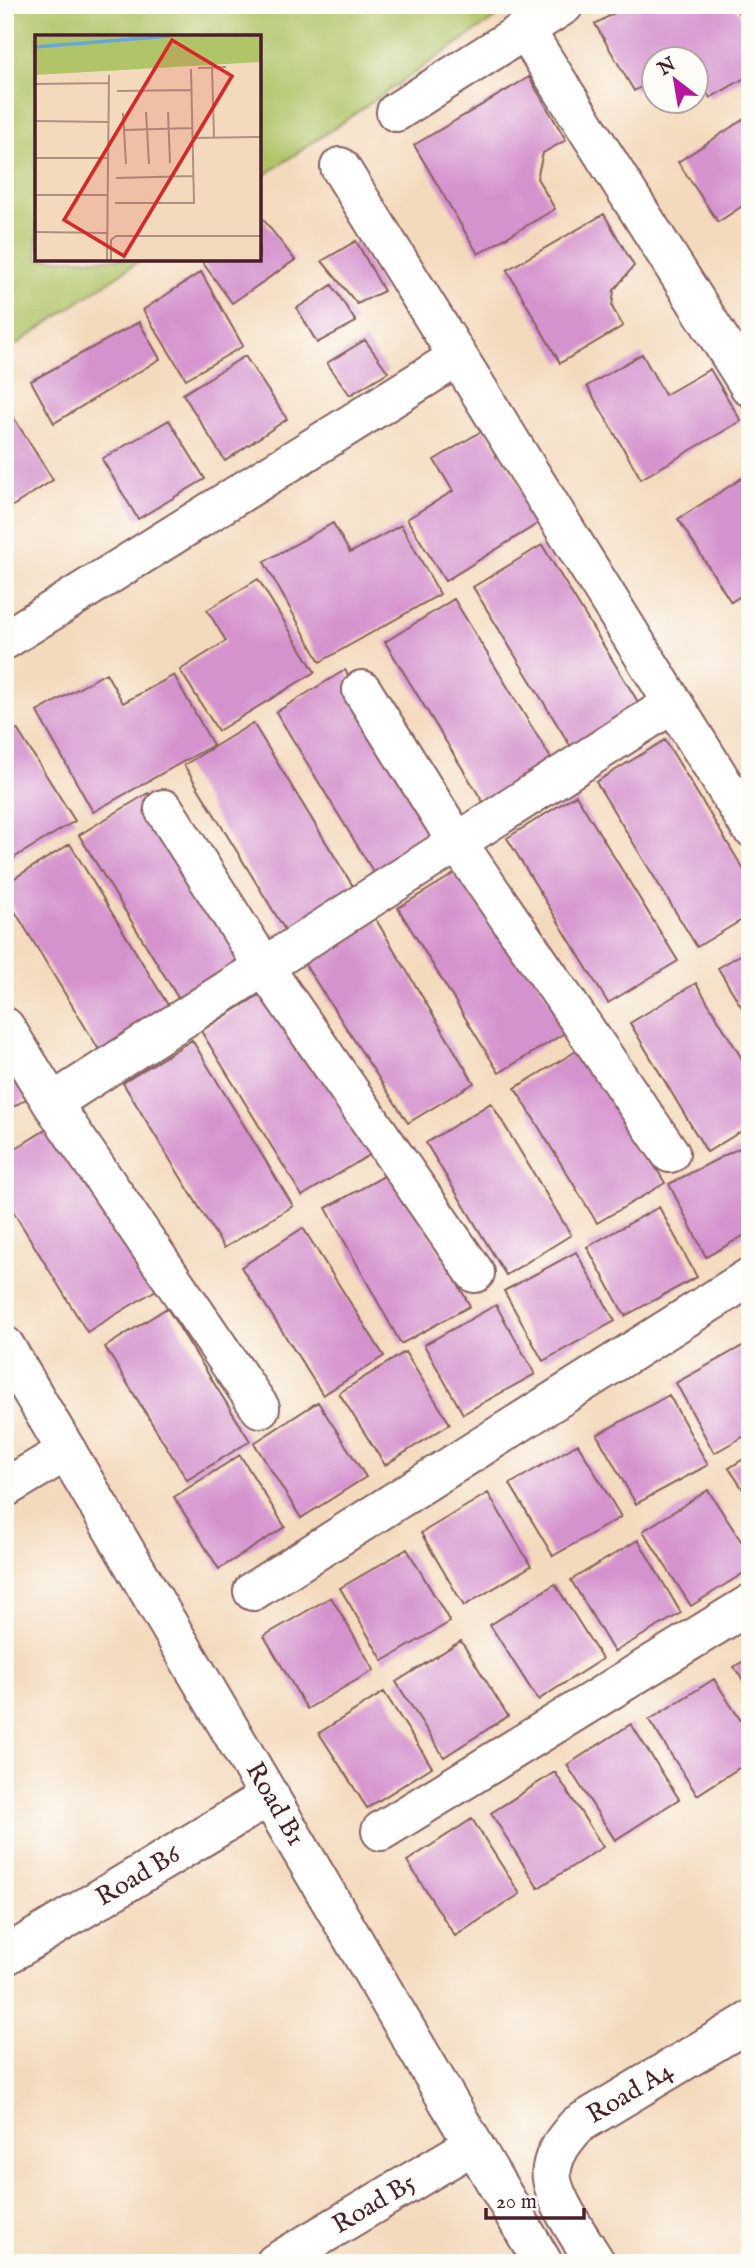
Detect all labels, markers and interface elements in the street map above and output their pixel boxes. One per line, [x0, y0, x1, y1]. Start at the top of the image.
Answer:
inset map [35, 35, 261, 261]
north arrow [640, 46, 710, 116]
text: N [653, 52, 681, 82]
street label: Road B1 [238, 1756, 312, 1852]
street label: Road B6 [90, 1837, 187, 1914]
street label: Road A4 [581, 2054, 679, 2132]
street label: Road B5 [326, 2166, 422, 2242]
scale bar [486, 2177, 584, 2221]
text: 20 m [496, 2189, 537, 2216]

